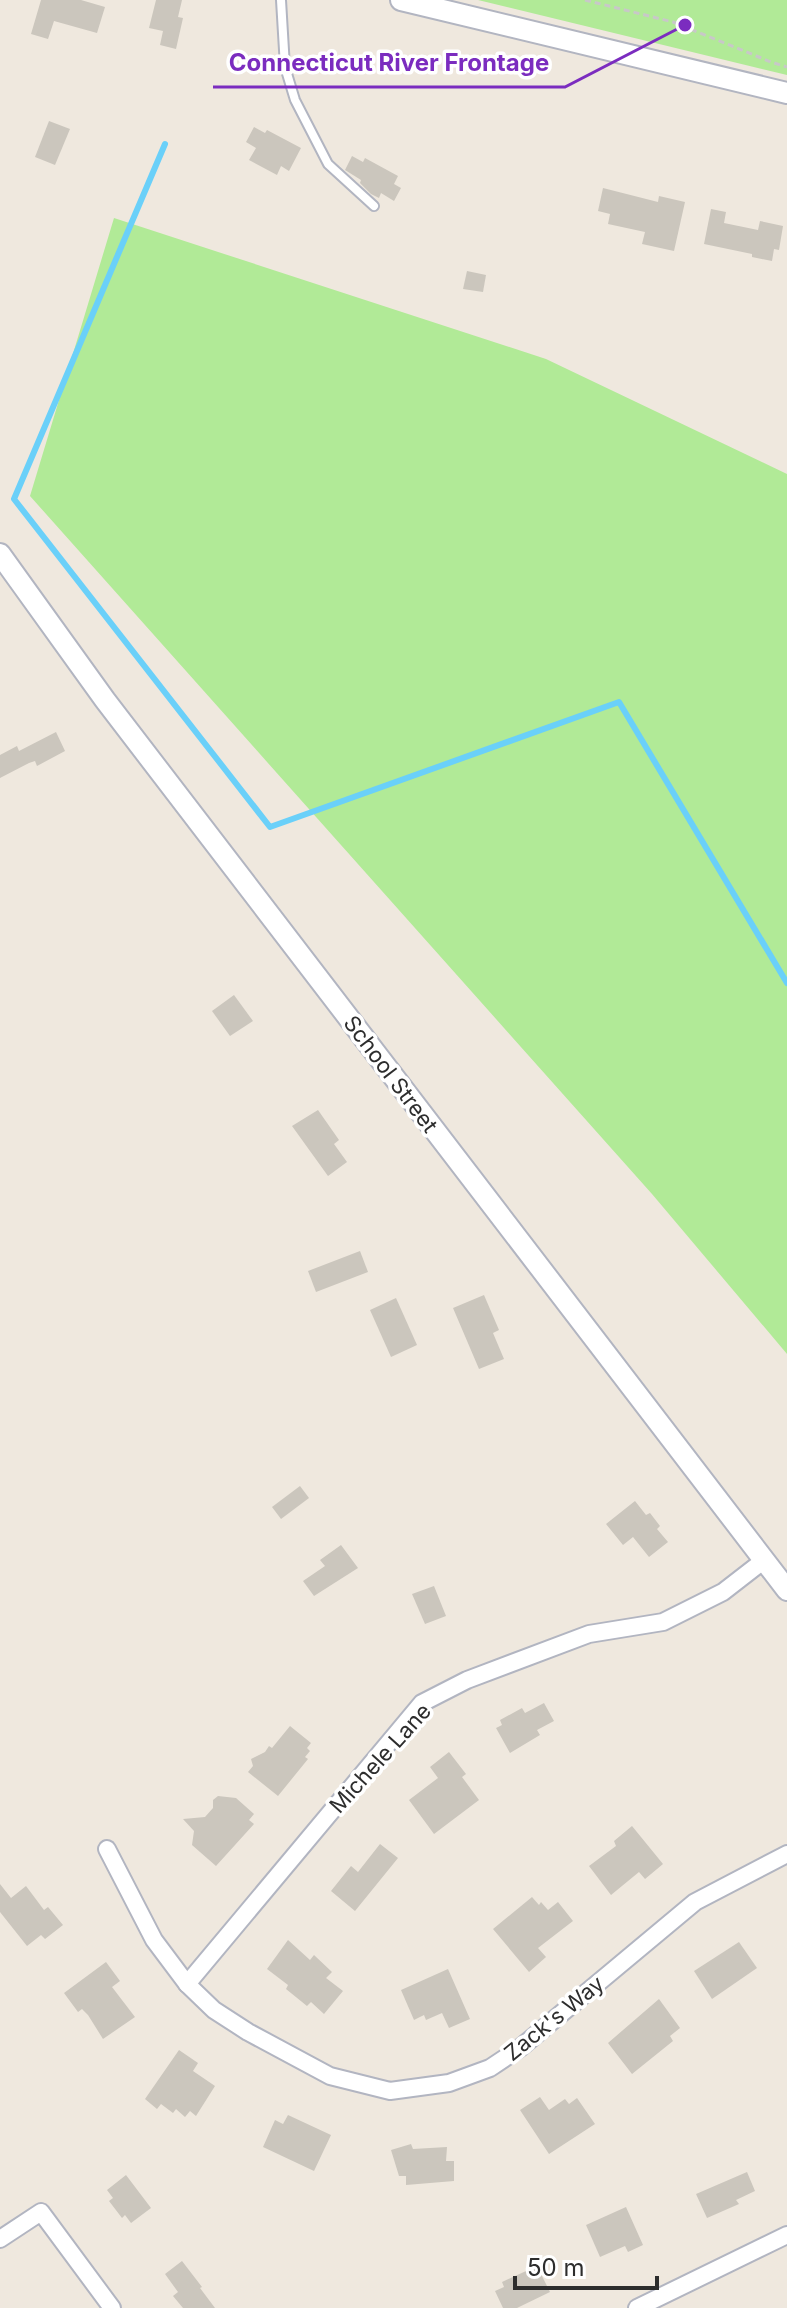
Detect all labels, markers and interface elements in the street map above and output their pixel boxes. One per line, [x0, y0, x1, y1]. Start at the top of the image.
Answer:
callout: Connecticut River Frontage [213, 39, 565, 87]
text: Connecticut River Frontage [229, 48, 549, 77]
street label: School Street [339, 1010, 443, 1138]
street label: Michele Lane [324, 1698, 436, 1818]
street label: Zack's Way [499, 1970, 609, 2066]
scale bar [515, 2240, 657, 2290]
text: 50 m [527, 2253, 585, 2282]

